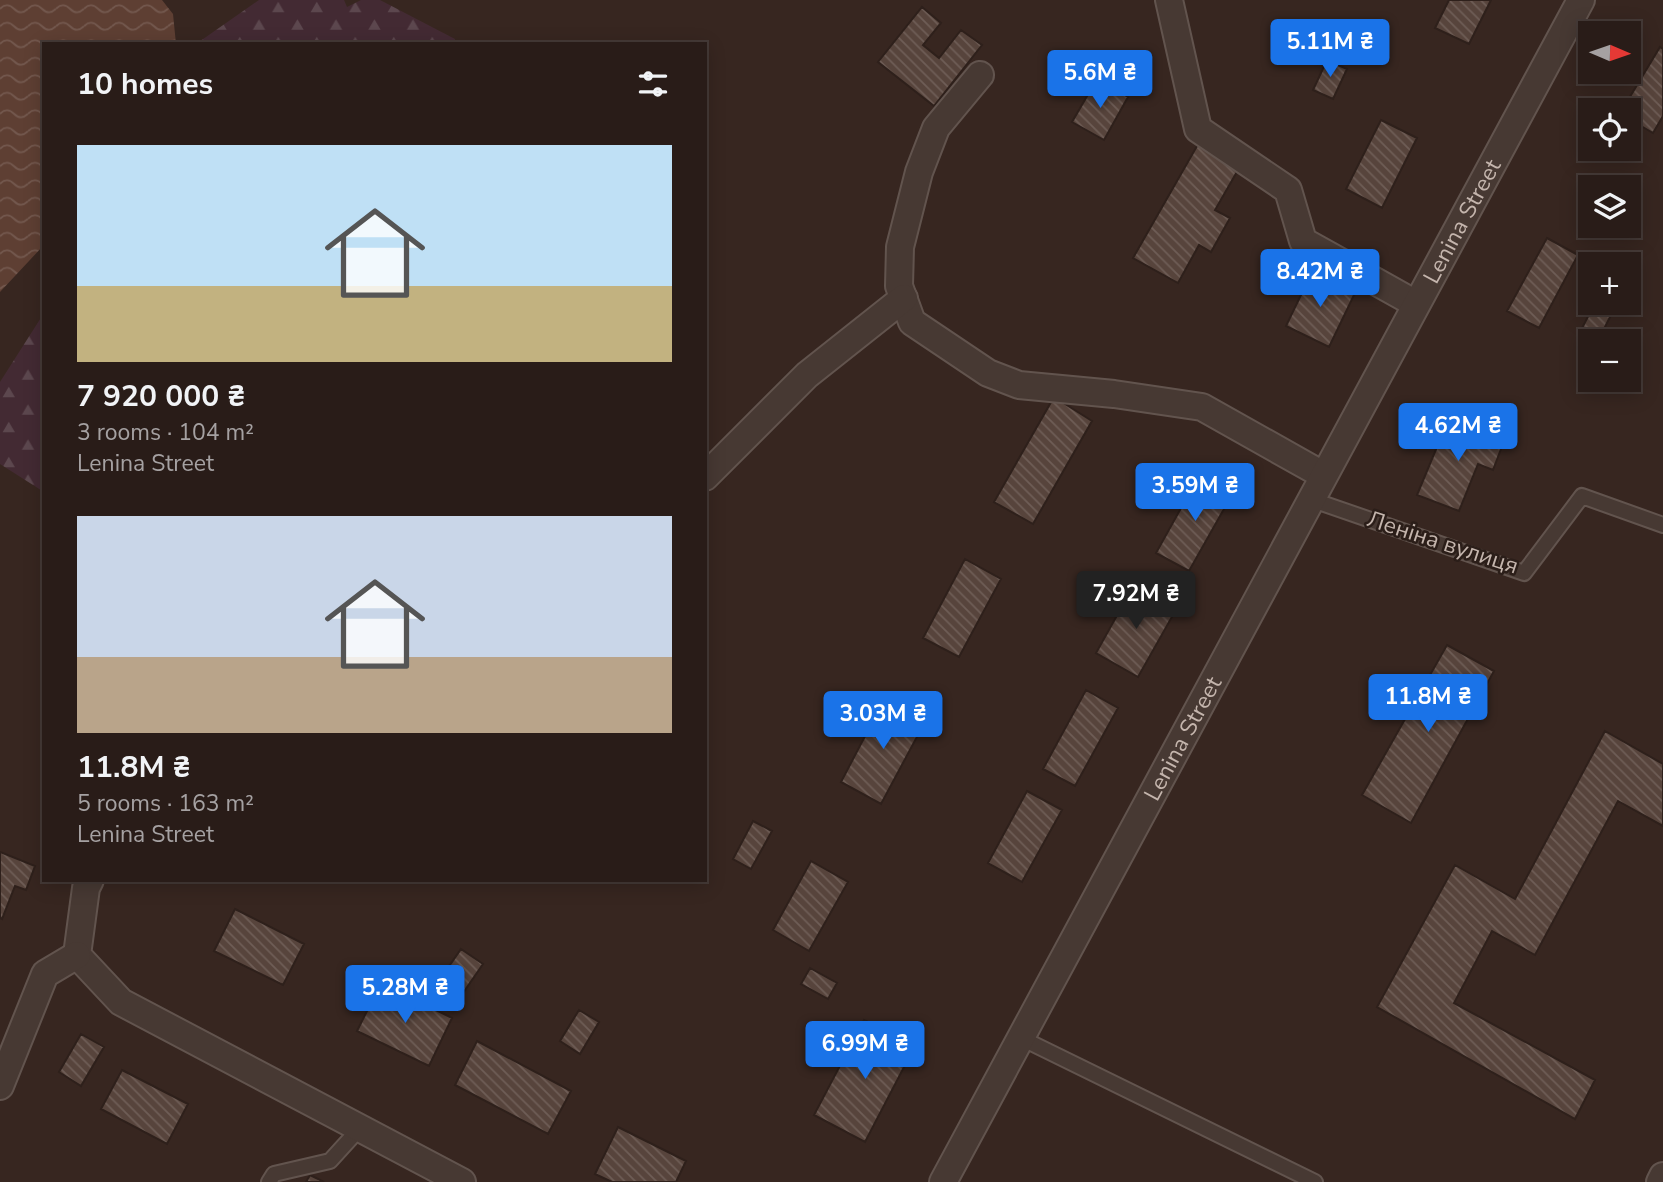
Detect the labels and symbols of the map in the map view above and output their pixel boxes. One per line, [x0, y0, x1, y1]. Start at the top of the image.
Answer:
pin: 5.11M ₴ [1265, 20, 1395, 79]
north arrow [1578, 21, 1642, 84]
pin: 5.6M ₴ [1043, 50, 1157, 110]
street label: Lenina Street [1416, 153, 1509, 289]
pin: 8.42M ₴ [1255, 250, 1385, 309]
pin: 4.62M ₴ [1393, 404, 1523, 463]
pin: 3.59M ₴ [1130, 463, 1260, 523]
street label: Леніна вулиця [1363, 503, 1522, 581]
pin: 7.92M ₴ [1071, 572, 1201, 631]
street label: Lenina Street [1137, 670, 1229, 806]
pin: 11.8M ₴ [1363, 674, 1493, 734]
pin: 3.03M ₴ [818, 692, 948, 751]
pin: 5.28M ₴ [340, 965, 470, 1025]
pin: 6.99M ₴ [800, 1021, 930, 1081]

